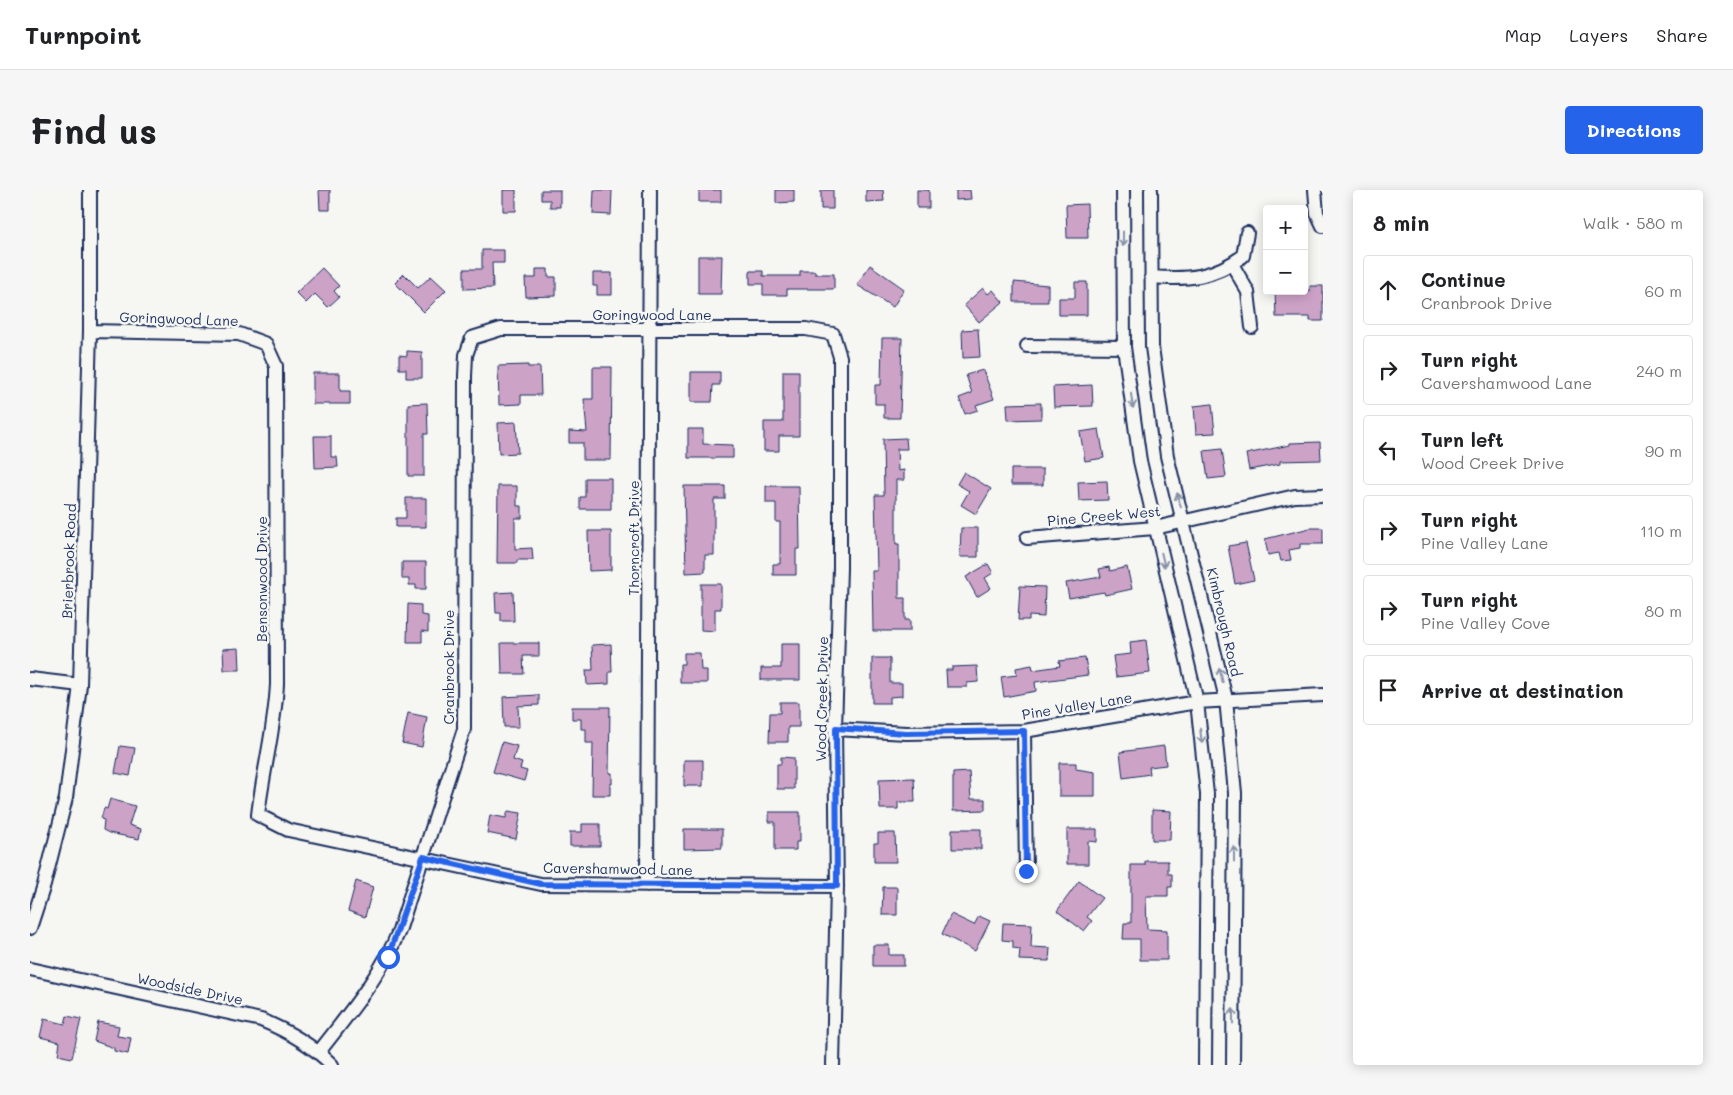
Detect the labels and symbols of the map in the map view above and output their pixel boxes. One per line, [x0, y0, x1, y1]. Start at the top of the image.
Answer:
one-way arrow [1118, 230, 1128, 246]
street label: Goringwood Lane [592, 305, 712, 324]
street label: Goringwood Lane [119, 307, 239, 330]
one-way arrow [1127, 392, 1137, 408]
street label: Thorncroft Drive [624, 480, 643, 596]
one-way arrow [1174, 492, 1183, 508]
street label: Pine Creek West [1046, 501, 1162, 530]
street label: Brierbrook Road [57, 503, 80, 619]
street label: Bensonwood Drive [252, 516, 271, 642]
one-way arrow [1159, 552, 1168, 568]
street label: Kimbrough Road [1203, 566, 1246, 678]
street label: Cranbrook Drive [439, 610, 458, 724]
street label: Wood Creek Drive [811, 636, 832, 762]
one-way arrow [1216, 667, 1225, 683]
street label: Pine Valley Lane [1020, 687, 1133, 724]
one-way arrow [1196, 728, 1206, 744]
one-way arrow [1230, 846, 1239, 862]
street label: Cavershamwood Lane [543, 858, 693, 879]
route end [1015, 860, 1038, 883]
route start [377, 946, 400, 969]
street label: Woodside Drive [135, 968, 245, 1009]
one-way arrow [1228, 1009, 1238, 1025]

